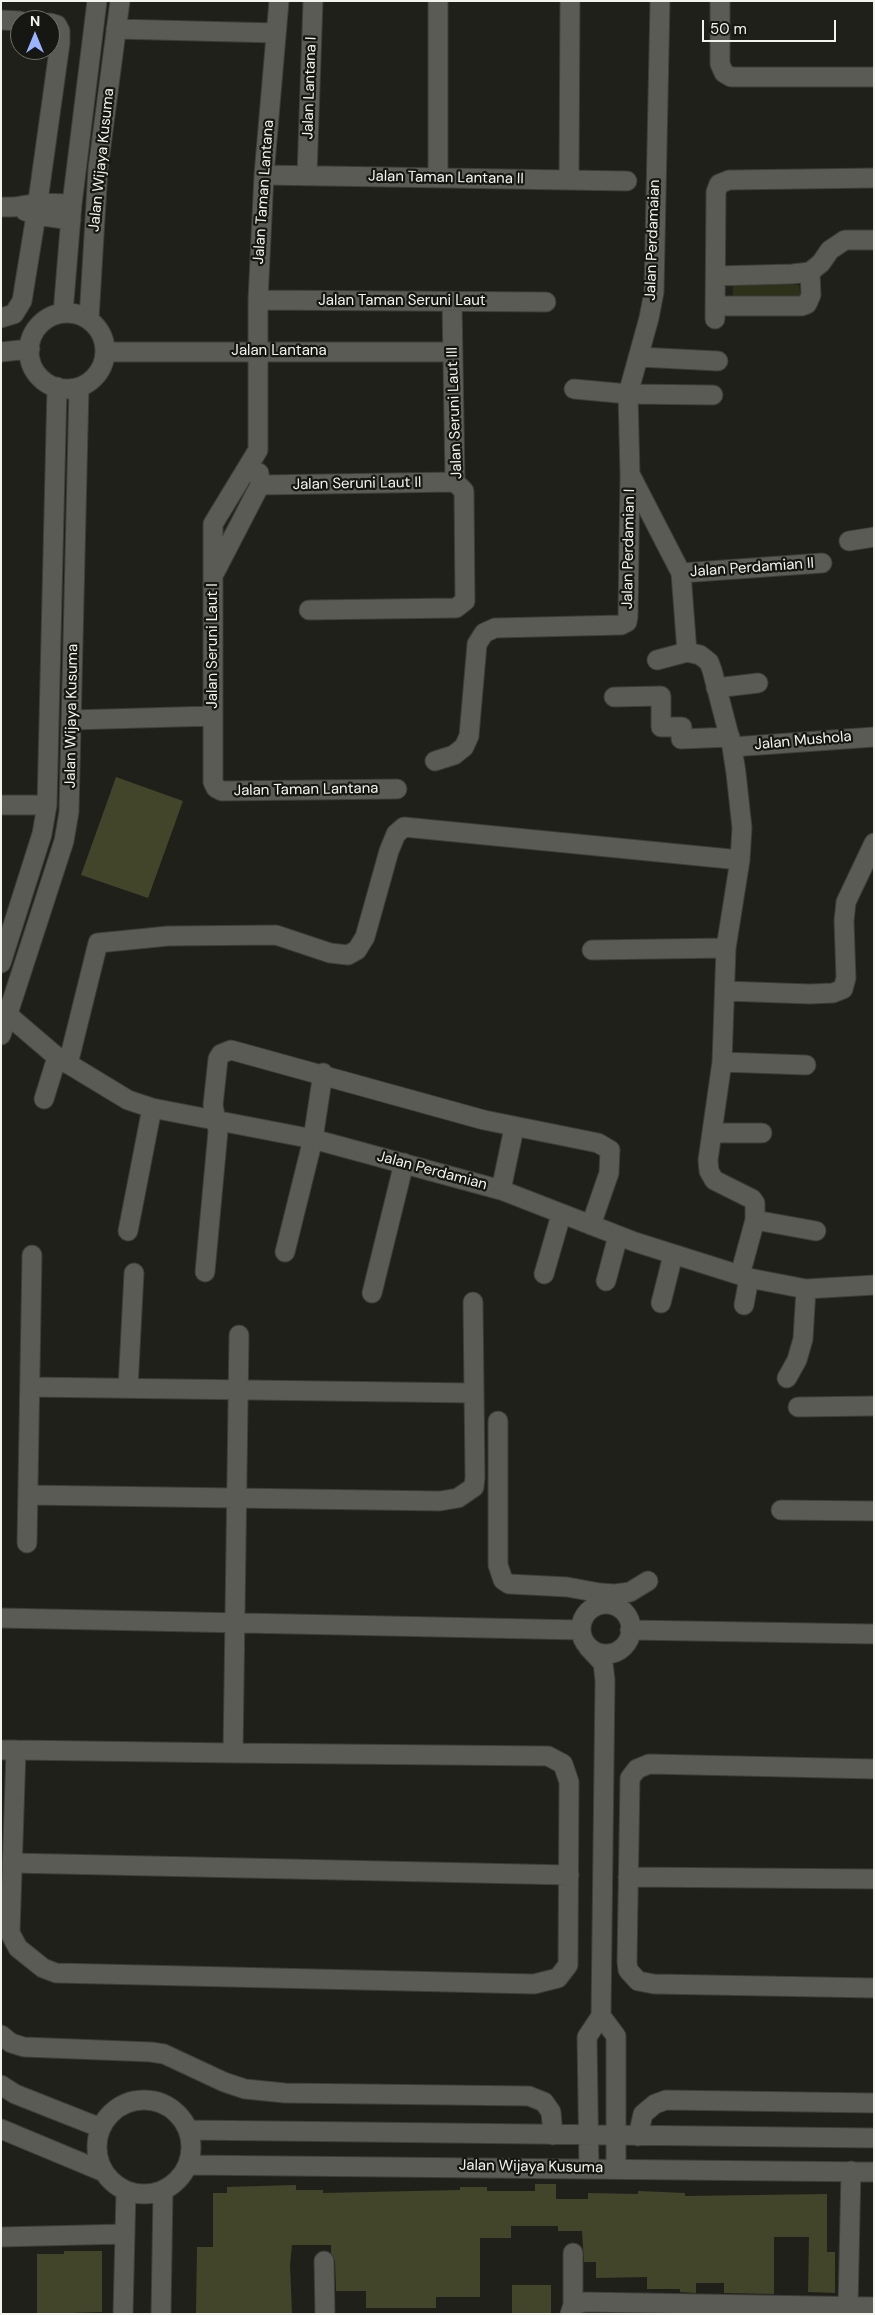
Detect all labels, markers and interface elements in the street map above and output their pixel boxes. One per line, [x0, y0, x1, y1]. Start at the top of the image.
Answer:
north arrow [10, 10, 60, 60]
scale bar [705, 10, 839, 42]
text: N [30, 12, 40, 30]
text: 50 m [710, 19, 747, 39]
street label: Jalan Lantana I [299, 36, 321, 140]
street label: Jalan Wijaya Kusuma [86, 87, 118, 233]
street label: Jalan Taman Lantana [250, 119, 278, 265]
street label: Jalan Taman Lantana II [368, 168, 524, 188]
street label: Jalan Perdamaian [642, 179, 664, 301]
street label: Jalan Taman Seruni Laut [318, 292, 486, 310]
street label: Jalan Lantana [231, 342, 327, 360]
street label: Jalan Seruni Laut III [444, 347, 466, 479]
street label: Jalan Seruni Laut II [292, 474, 422, 494]
street label: Jalan Perdamian I [619, 489, 639, 609]
street label: Jalan Perdamian II [689, 555, 815, 581]
street label: Jalan Seruni Laut I [204, 583, 222, 709]
street label: Jalan Wijaya Kusuma [62, 644, 82, 788]
street label: Jalan Mushola [754, 728, 852, 754]
street label: Jalan Taman Lantana [233, 780, 379, 800]
street label: Jalan Perdamian [375, 1148, 489, 1194]
street label: Jalan Wijaya Kusuma [459, 2157, 603, 2177]

